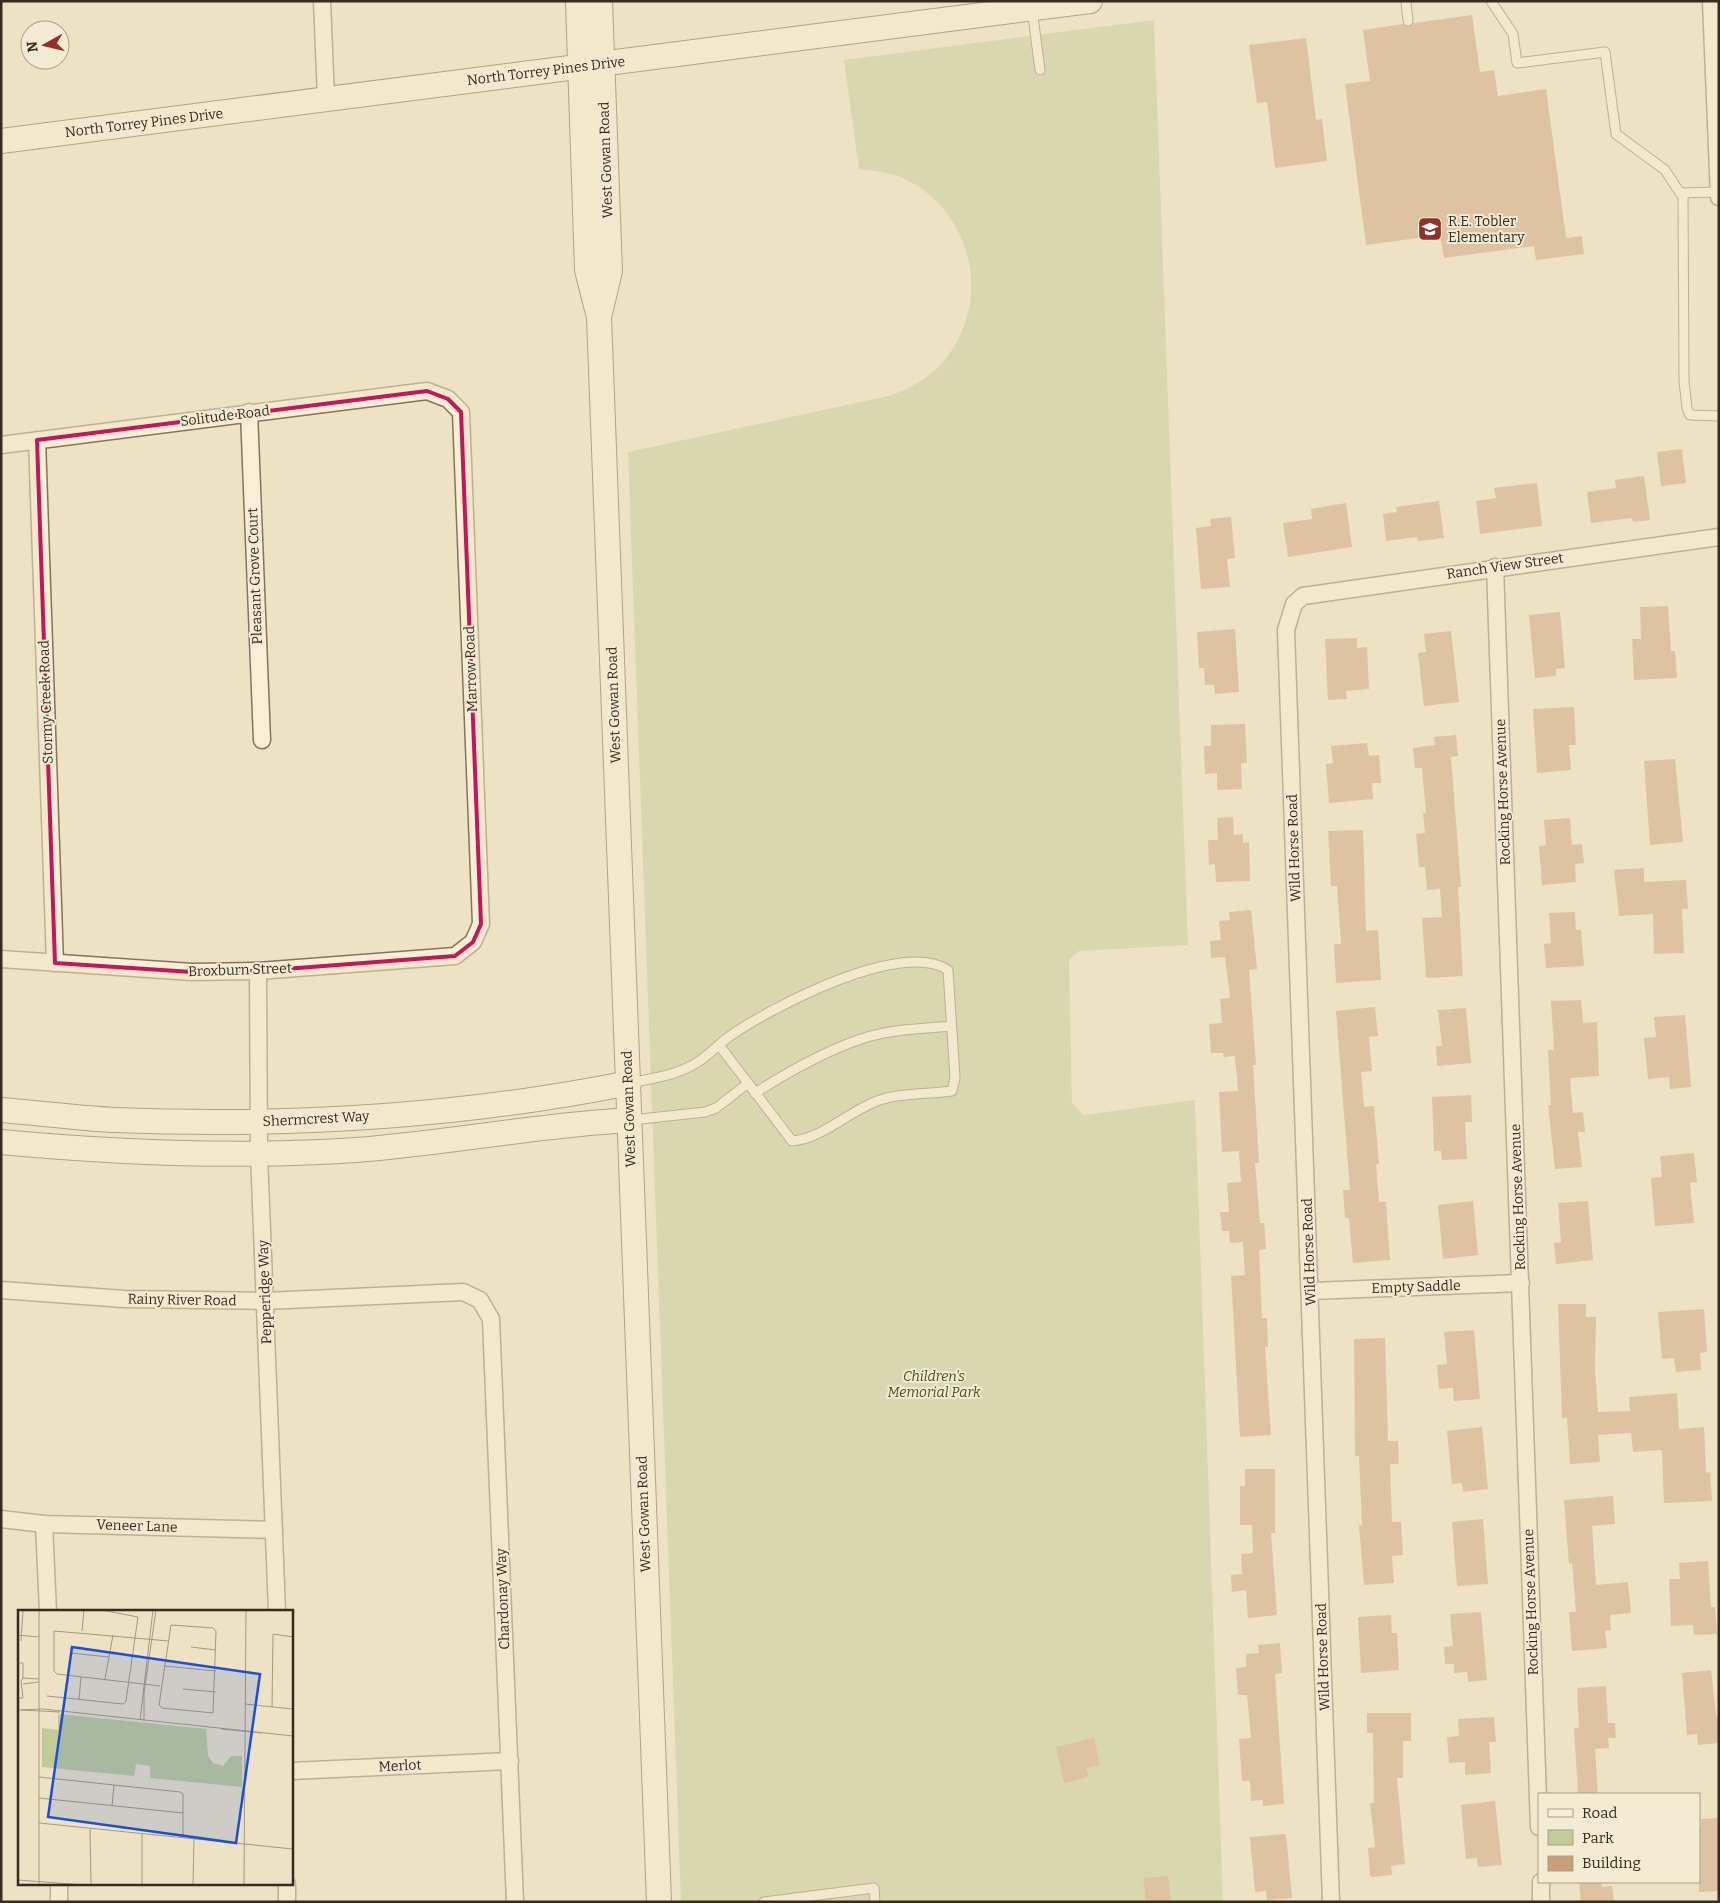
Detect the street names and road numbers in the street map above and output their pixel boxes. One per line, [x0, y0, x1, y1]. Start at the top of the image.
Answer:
street label: North Torrey Pines Drive [466, 53, 626, 89]
street label: West Gowan Road [595, 101, 617, 219]
street label: North Torrey Pines Drive [64, 105, 224, 141]
street label: Solitude Road [179, 402, 271, 430]
street label: Pleasant Grove Court [244, 507, 266, 645]
street label: Ranch View Street [1445, 549, 1565, 583]
street label: Marrow Road [461, 625, 481, 713]
street label: Stormy Creek Road [35, 640, 57, 764]
street label: West Gowan Road [603, 646, 625, 764]
street label: Rocking Horse Avenue [1492, 718, 1514, 866]
street label: Wild Horse Road [1284, 794, 1304, 902]
street label: Broxburn Street [188, 960, 292, 980]
street label: West Gowan Road [618, 1050, 640, 1168]
street label: Shermcrest Way [262, 1108, 370, 1130]
street label: Rocking Horse Avenue [1507, 1123, 1529, 1271]
street label: Wild Horse Road [1299, 1198, 1319, 1306]
street label: Pepperidge Way [255, 1239, 275, 1345]
street label: Empty Saddle [1371, 1277, 1461, 1297]
street label: Rainy River Road [127, 1291, 237, 1309]
street label: West Gowan Road [633, 1455, 655, 1573]
street label: Veneer Lane [96, 1516, 178, 1536]
street label: Rocking Horse Avenue [1520, 1528, 1542, 1676]
street label: Chardonay Way [493, 1547, 513, 1650]
street label: Wild Horse Road [1313, 1603, 1333, 1711]
street label: Merlot [378, 1756, 422, 1776]

